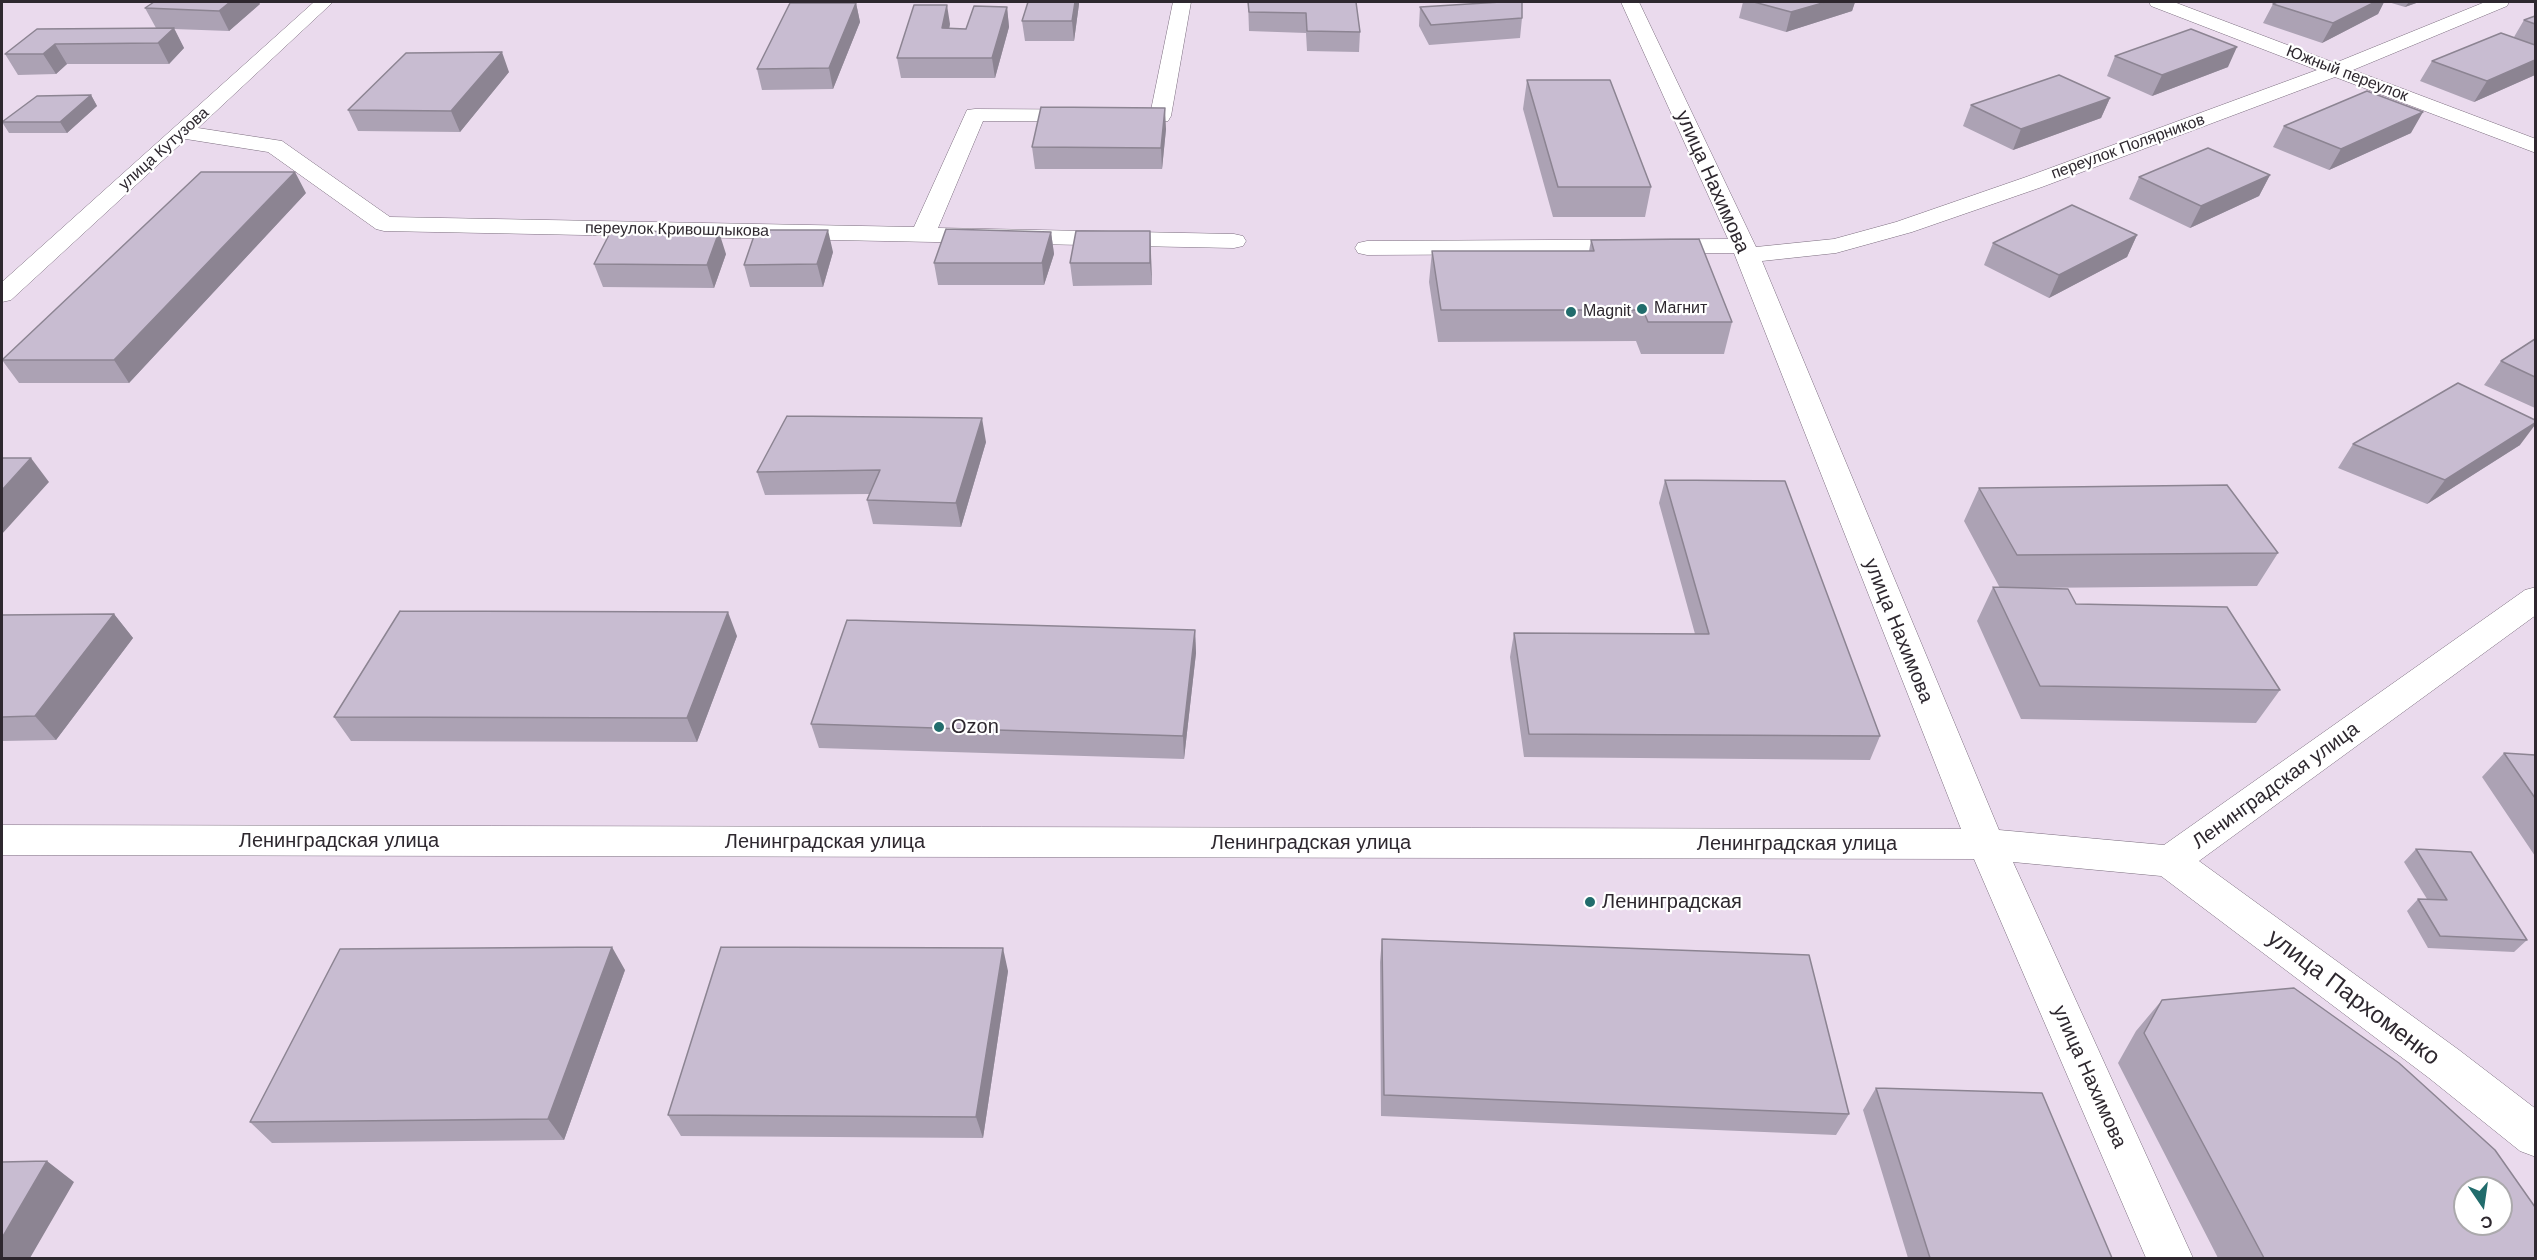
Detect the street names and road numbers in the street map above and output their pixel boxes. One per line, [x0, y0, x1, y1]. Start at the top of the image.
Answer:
street label: Южный переулок [2283, 42, 2411, 106]
street label: улица Кутузова [115, 104, 213, 194]
street label: улица Нахимова [1670, 107, 1754, 257]
street label: переулок Полярников [2049, 110, 2207, 184]
street label: переулок Кривошлыкова [585, 219, 769, 241]
street label: улица Нахимова [1858, 555, 1938, 707]
street label: Ленинградская улица [2188, 717, 2364, 855]
street label: Ленинградская улица [239, 829, 439, 853]
street label: Ленинградская улица [725, 830, 925, 854]
street label: Ленинградская улица [1211, 831, 1411, 855]
street label: Ленинградская улица [1697, 832, 1897, 856]
street label: улица Пархоменко [2261, 924, 2445, 1072]
street label: улица Нахимова [2047, 1002, 2131, 1152]

